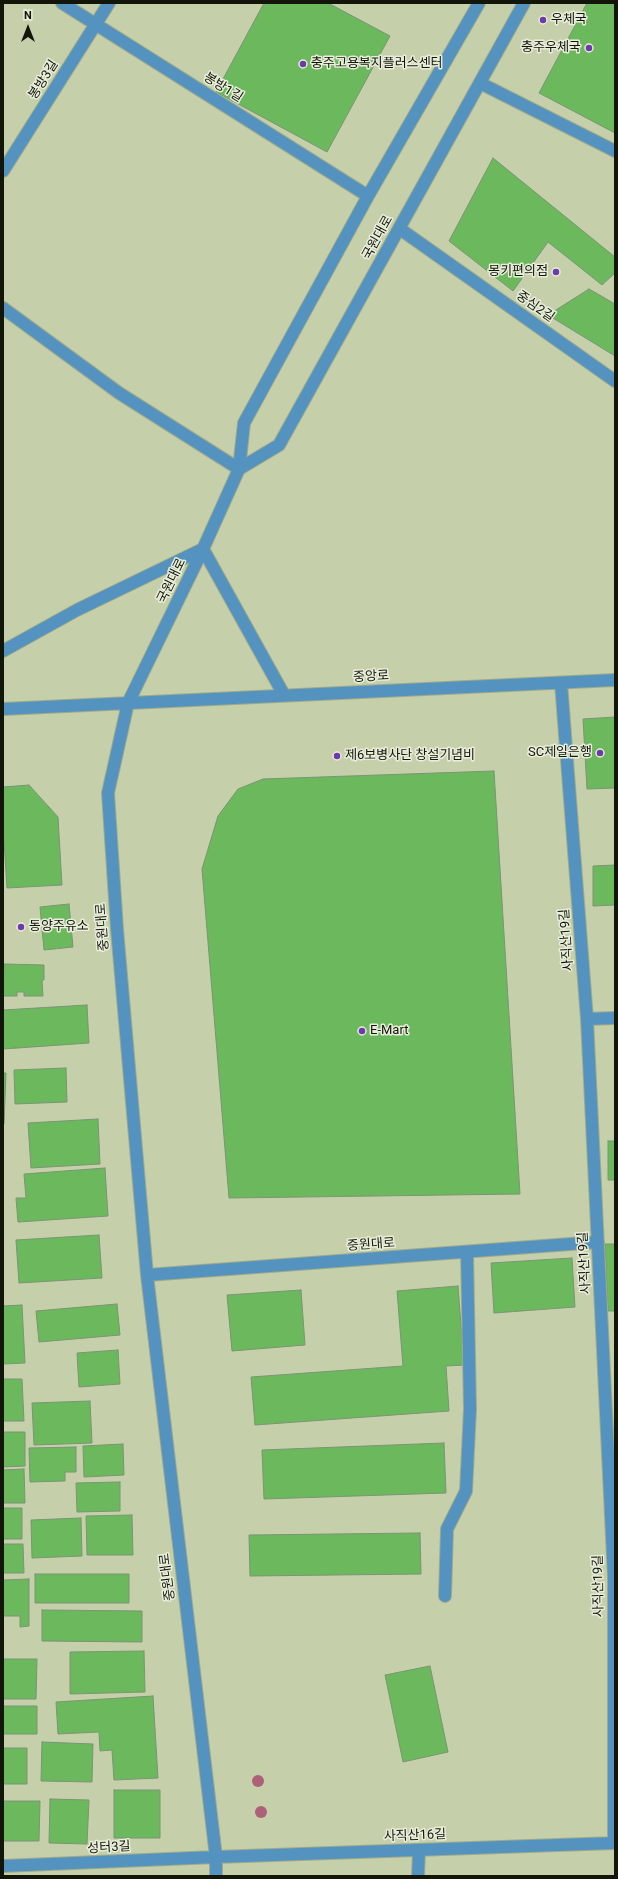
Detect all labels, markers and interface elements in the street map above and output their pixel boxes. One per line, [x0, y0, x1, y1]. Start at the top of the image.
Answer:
north arrow [8, 8, 48, 48]
text: N [24, 9, 32, 22]
place label: 우체국 [551, 12, 587, 28]
marker: 우체국 [538, 15, 548, 25]
place label: 충주우체국 [521, 40, 581, 56]
marker: 충주우체국 [584, 43, 594, 53]
place label: 충주고용복지플러스센터 [311, 56, 443, 72]
street label: 봉방3길 [26, 58, 62, 102]
marker: 충주고용복지플러스센터 [298, 59, 308, 69]
street label: 봉방1길 [201, 70, 245, 106]
street label: 국원대로 [360, 213, 396, 263]
place label: 몽키편의점 [488, 264, 548, 280]
marker: 몽키편의점 [551, 267, 561, 277]
street label: 중심2길 [513, 288, 557, 326]
street label: 국원대로 [155, 556, 189, 606]
street label: 중앙로 [353, 668, 389, 686]
place label: SC제일은행 [528, 745, 592, 761]
place label: 제6보병사단 창설기념비 [345, 748, 475, 764]
marker: SC제일은행 [595, 748, 605, 758]
marker: 제6보병사단 창설기념비 [332, 751, 342, 761]
street label: 중원대로 [94, 903, 112, 951]
street label: 사직산19길 [557, 908, 577, 972]
place label: 동양주유소 [29, 919, 89, 935]
marker: 동양주유소 [16, 922, 26, 932]
place label: E-Mart [370, 1023, 408, 1039]
marker: E-Mart [357, 1026, 367, 1036]
street label: 사직산19길 [576, 1231, 594, 1295]
street label: 중원대로 [347, 1236, 395, 1254]
street label: 중원대로 [157, 1552, 179, 1602]
street label: 사직산19길 [591, 1555, 607, 1617]
street label: 사직산16길 [384, 1827, 446, 1845]
street label: 성터3길 [87, 1839, 131, 1857]

